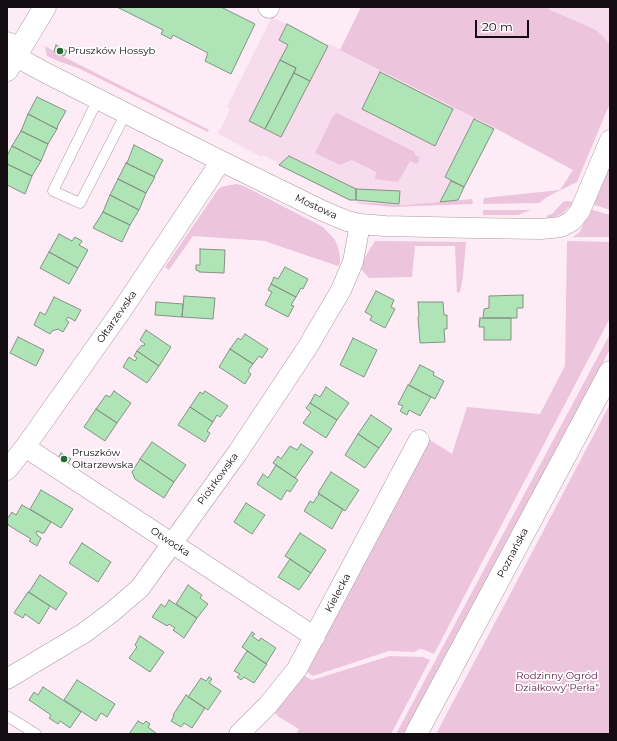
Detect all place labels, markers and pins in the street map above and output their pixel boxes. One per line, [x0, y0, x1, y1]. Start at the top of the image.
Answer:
place label: Pruszków Hossyb [68, 45, 155, 57]
marker: Pruszków Hossyb [55, 46, 65, 56]
place label: Pruszków Ołtarzewska [72, 447, 133, 470]
marker: Pruszków Ołtarzewska [59, 454, 69, 464]

